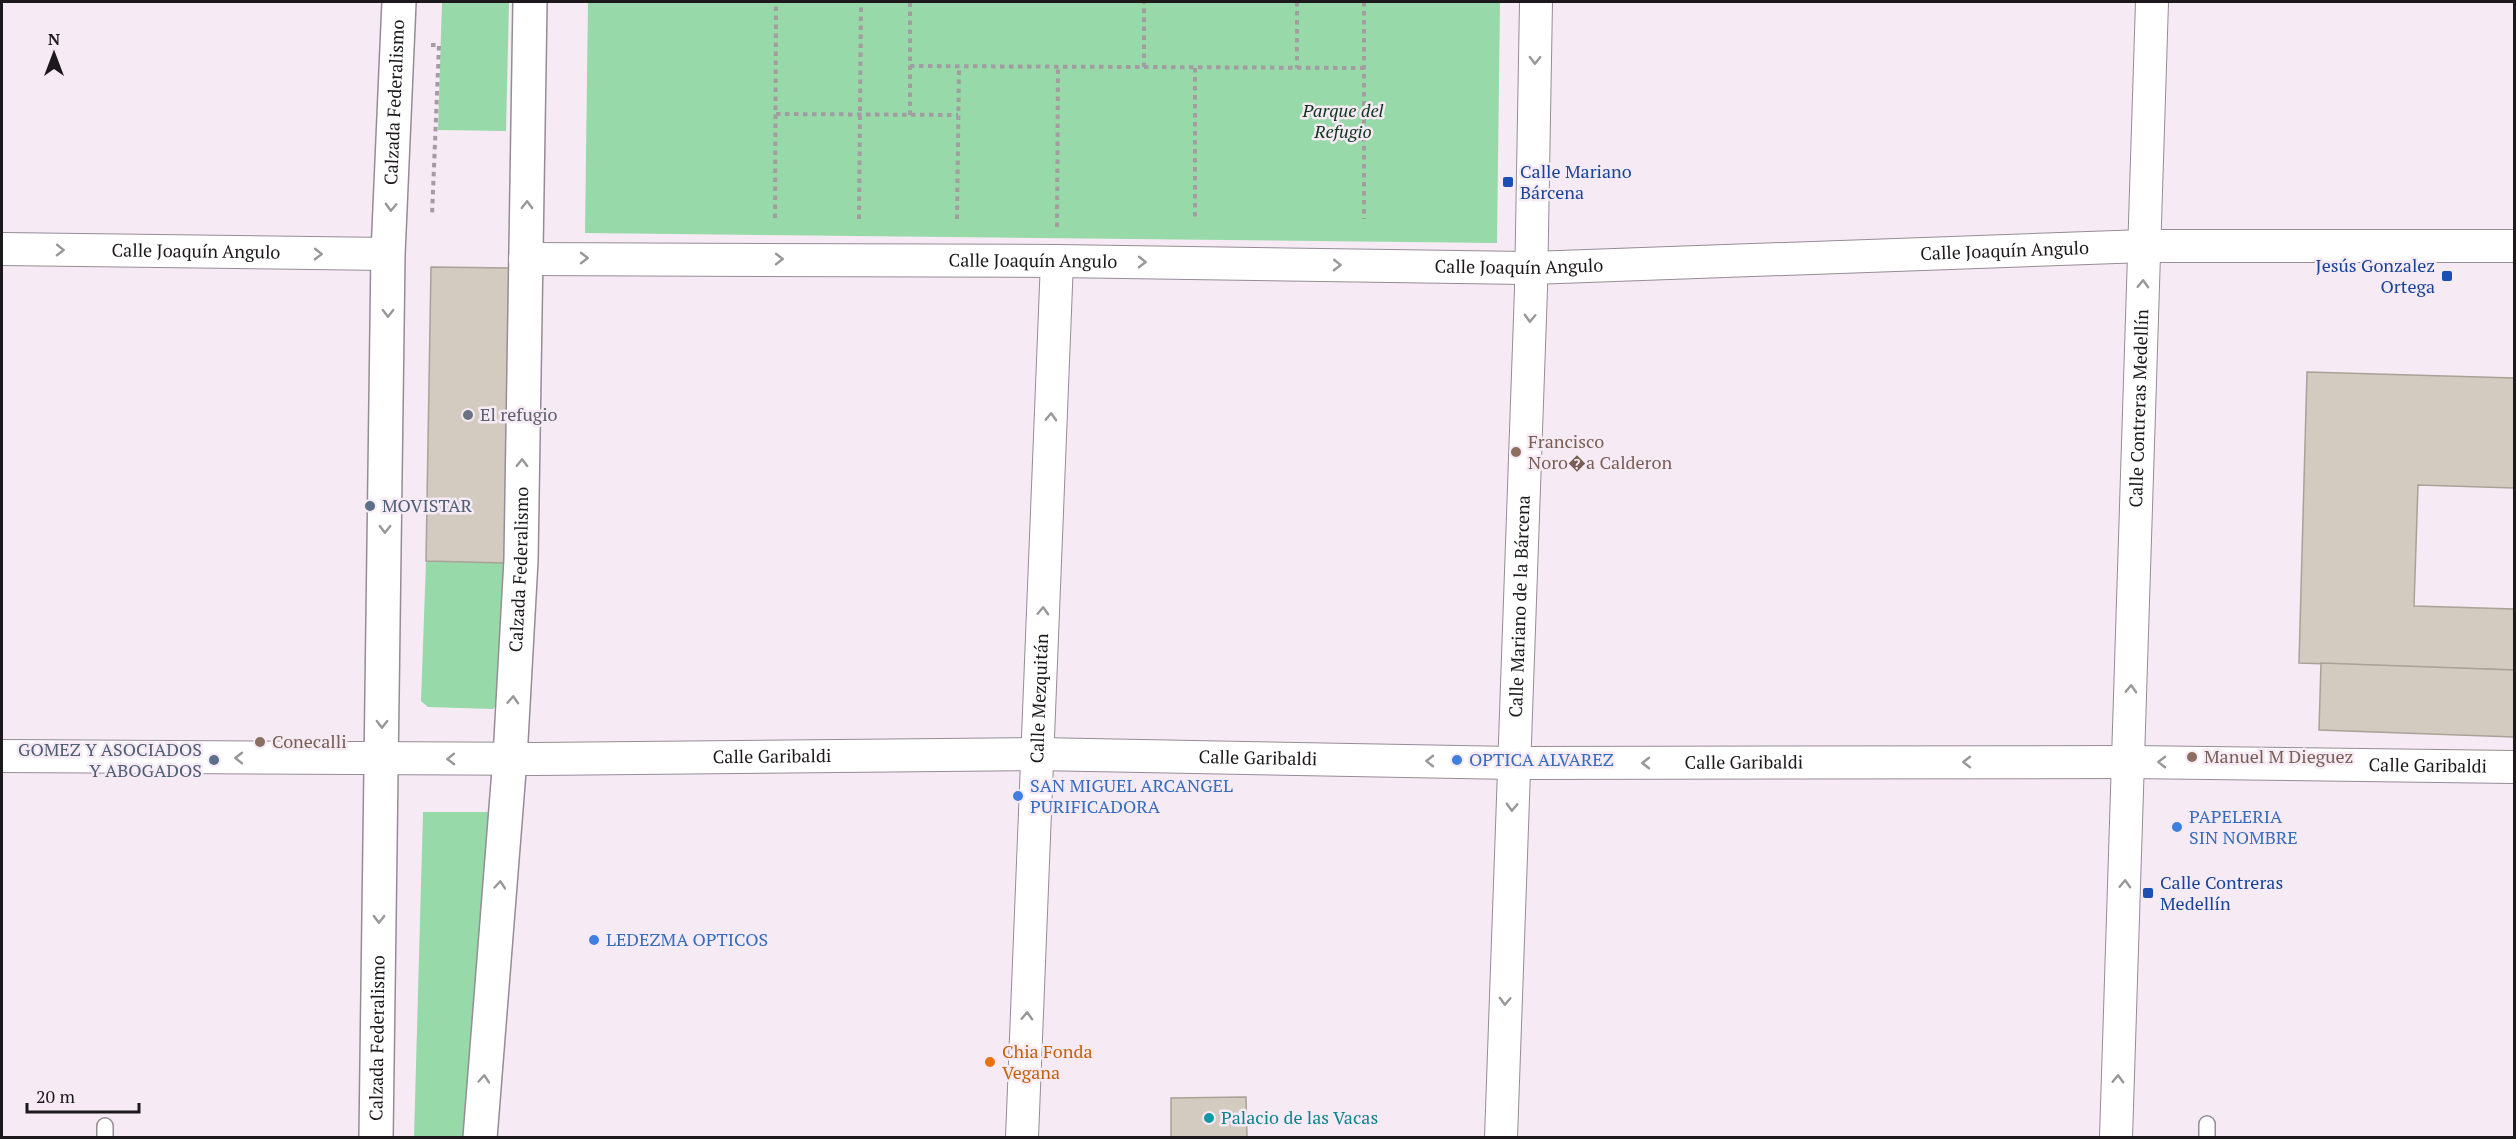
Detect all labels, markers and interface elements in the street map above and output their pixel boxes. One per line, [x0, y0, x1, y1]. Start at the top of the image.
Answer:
street label: Calzada Federalismo [378, 19, 409, 185]
north arrow [24, 24, 84, 84]
text: N [48, 28, 60, 50]
one-way arrow [1529, 55, 1541, 64]
park label: Parque del Refugio [1301, 98, 1384, 143]
place label: Calle Mariano Bárcena [1520, 159, 1632, 204]
marker: Calle Mariano Bárcena [1501, 175, 1515, 189]
one-way arrow [520, 200, 533, 209]
one-way arrow [384, 202, 397, 211]
street label: Calle Joaquín Angulo [1920, 235, 2089, 265]
street label: Calle Joaquín Angulo [111, 237, 281, 264]
one-way arrow [55, 244, 64, 256]
one-way arrow [313, 248, 322, 260]
street label: Calle Joaquín Angulo [949, 248, 1118, 273]
one-way arrow [579, 252, 588, 264]
street label: Calle Joaquín Angulo [1434, 252, 1604, 279]
one-way arrow [774, 253, 783, 265]
place label: Jesús Gonzalez Ortega [2316, 253, 2435, 298]
one-way arrow [1137, 256, 1146, 268]
one-way arrow [1332, 259, 1341, 271]
marker: Jesús Gonzalez Ortega [2440, 269, 2454, 283]
one-way arrow [2136, 280, 2149, 289]
one-way arrow [381, 308, 394, 317]
street label: Calle Contreras Medellín [2123, 309, 2153, 508]
one-way arrow [1524, 313, 1536, 322]
place label: El refugio [480, 402, 558, 426]
marker: El refugio [461, 408, 475, 422]
one-way arrow [1044, 412, 1057, 421]
place label: Francisco Noro�a Calderon [1528, 429, 1672, 474]
marker: Francisco Noro�a Calderon [1509, 445, 1523, 459]
one-way arrow [516, 458, 529, 467]
street label: Calzada Federalismo [503, 486, 533, 653]
place label: MOVISTAR [382, 493, 472, 517]
street label: Calle Mariano de la Bárcena [1503, 495, 1535, 718]
marker: MOVISTAR [363, 499, 377, 513]
one-way arrow [378, 524, 391, 533]
one-way arrow [1036, 607, 1049, 616]
street label: Calle Mezquitán [1024, 633, 1053, 764]
one-way arrow [2125, 685, 2137, 694]
one-way arrow [507, 695, 520, 704]
one-way arrow [376, 719, 388, 728]
place label: Conecalli [272, 729, 347, 753]
marker: Conecalli [253, 735, 267, 749]
place label: GOMEZ Y ASOCIADOS Y ABOGADOS [18, 737, 202, 782]
street label: Calle Garibaldi [713, 743, 831, 768]
street label: Calle Garibaldi [1198, 744, 1317, 770]
place label: Manuel M Dieguez [2204, 744, 2353, 768]
place label: OPTICA ALVAREZ [1469, 747, 1614, 771]
street label: Calle Garibaldi [1685, 750, 1803, 774]
marker: Manuel M Dieguez [2185, 750, 2199, 764]
one-way arrow [234, 752, 243, 764]
one-way arrow [447, 752, 456, 765]
street label: Calle Garibaldi [2368, 752, 2487, 778]
marker: GOMEZ Y ASOCIADOS Y ABOGADOS [207, 753, 221, 767]
marker: OPTICA ALVAREZ [1450, 753, 1464, 767]
one-way arrow [1426, 755, 1435, 768]
one-way arrow [1963, 756, 1972, 768]
one-way arrow [2158, 756, 2167, 768]
one-way arrow [1642, 757, 1651, 769]
place label: SAN MIGUEL ARCANGEL PURIFICADORA [1030, 773, 1233, 818]
marker: SAN MIGUEL ARCANGEL PURIFICADORA [1011, 789, 1025, 803]
one-way arrow [1505, 802, 1518, 811]
place label: PAPELERIA SIN NOMBRE [2189, 804, 2298, 849]
marker: PAPELERIA SIN NOMBRE [2170, 820, 2184, 834]
place label: Calle Contreras Medellín [2160, 870, 2283, 915]
one-way arrow [493, 880, 506, 889]
one-way arrow [2119, 880, 2131, 889]
marker: Calle Contreras Medellín [2141, 886, 2155, 900]
one-way arrow [373, 914, 385, 923]
place label: LEDEZMA OPTICOS [606, 927, 768, 951]
marker: LEDEZMA OPTICOS [587, 933, 601, 947]
street label: Calzada Federalismo [363, 955, 389, 1121]
one-way arrow [1499, 997, 1512, 1006]
one-way arrow [1021, 1012, 1033, 1021]
place label: Chia Fonda Vegana [1002, 1039, 1093, 1084]
marker: Chia Fonda Vegana [983, 1055, 997, 1069]
one-way arrow [478, 1075, 491, 1084]
one-way arrow [2112, 1075, 2125, 1084]
scale bar [27, 1076, 140, 1114]
text: 20 m [36, 1084, 76, 1108]
place label: Palacio de las Vacas [1221, 1105, 1378, 1129]
marker: Palacio de las Vacas [1202, 1111, 1216, 1125]

